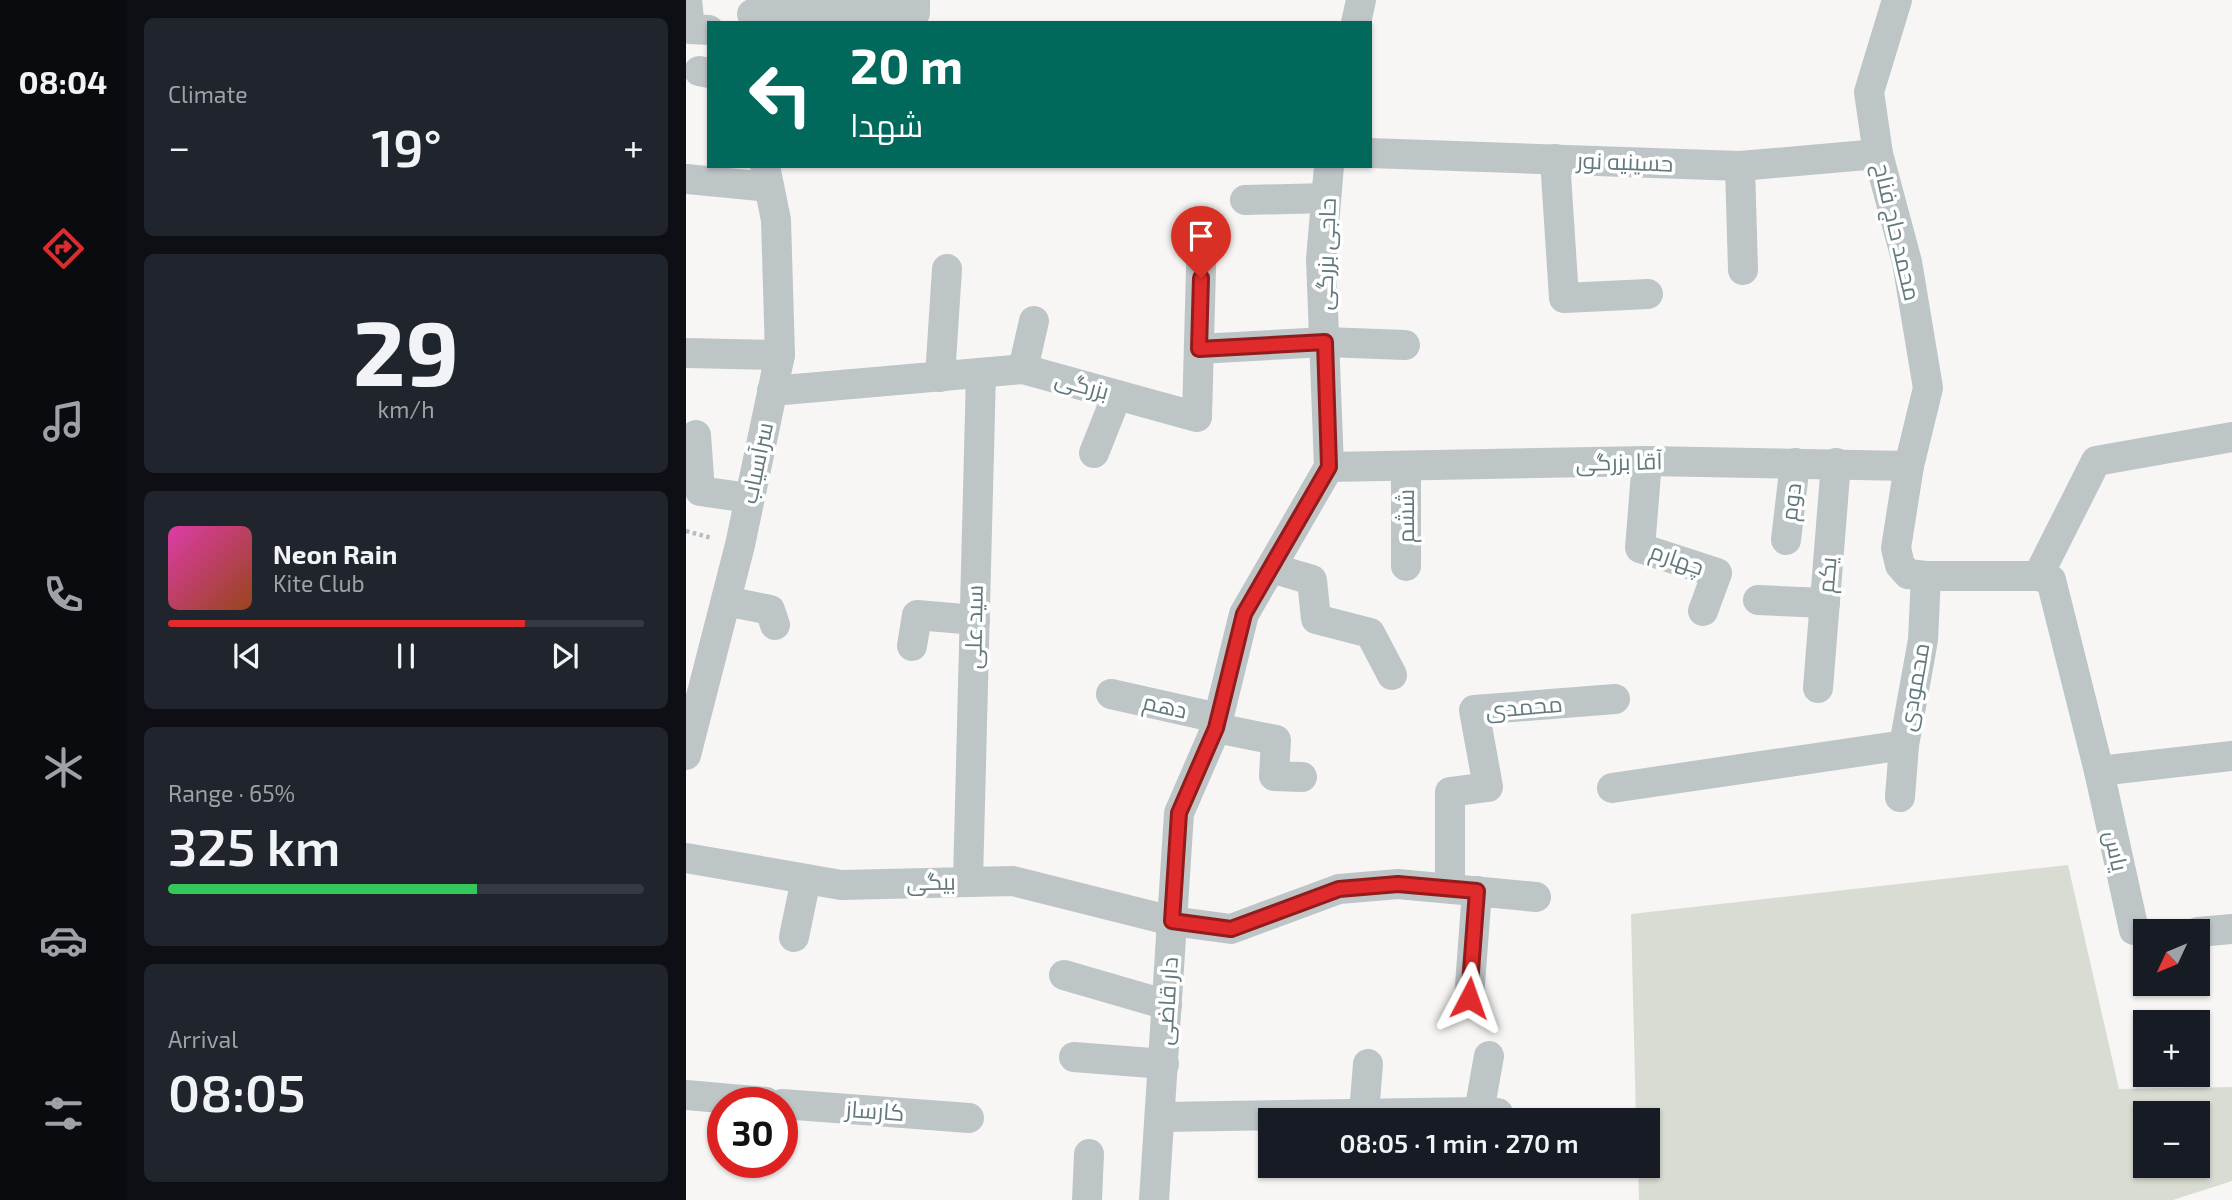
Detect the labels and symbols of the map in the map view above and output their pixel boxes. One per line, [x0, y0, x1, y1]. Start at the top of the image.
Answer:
street label: حسینیه نور [1574, 145, 1674, 177]
street label: محمد حاج فناح [1866, 160, 1927, 304]
street label: حاجی بزرگی [1309, 197, 1342, 311]
pin [1171, 206, 1231, 278]
street label: بزرگی [1052, 363, 1112, 406]
street label: سرآسیاب [734, 420, 778, 506]
street label: آقا بزرگی [1575, 446, 1663, 477]
street label: دوم [1774, 481, 1809, 523]
street label: ششم [1391, 489, 1422, 543]
street label: چهارم [1646, 536, 1708, 583]
street label: یکم [1810, 556, 1845, 595]
street label: سید علی [958, 585, 989, 669]
street label: محمودی [1891, 640, 1936, 733]
street label: دهم [1140, 686, 1190, 727]
street label: محمدی [1484, 689, 1564, 724]
street label: یاس [2098, 828, 2135, 874]
street label: بیگی [906, 867, 956, 896]
north arrow [2133, 919, 2210, 996]
street label: دار قاضی [1149, 956, 1184, 1046]
position arrow [1432, 961, 1506, 1035]
speed limit sign: 30 [707, 1087, 798, 1178]
street label: کارساز [843, 1094, 906, 1126]

